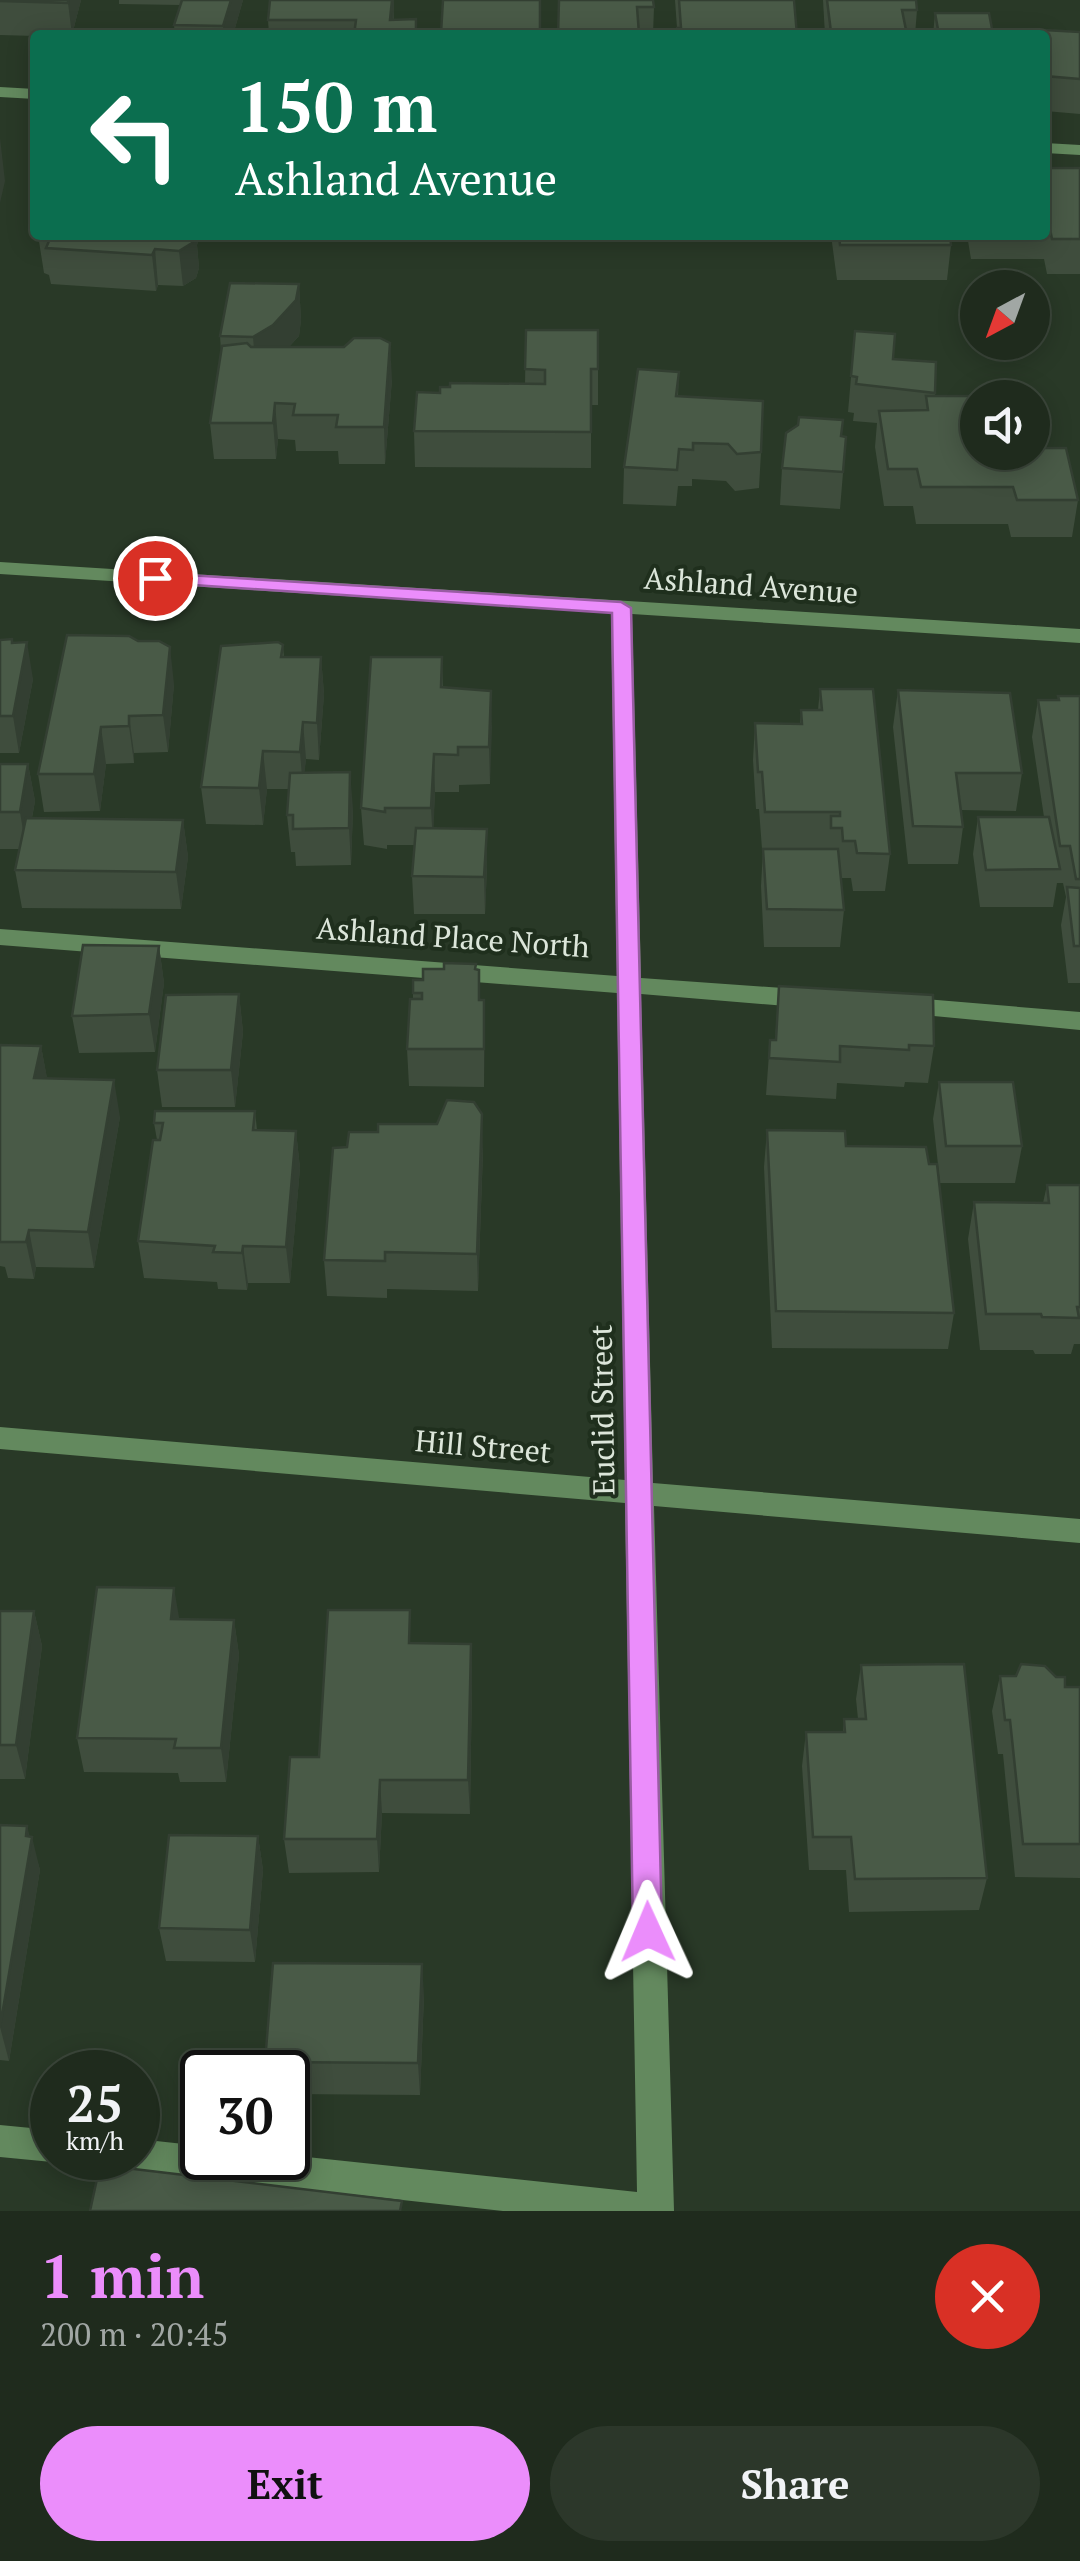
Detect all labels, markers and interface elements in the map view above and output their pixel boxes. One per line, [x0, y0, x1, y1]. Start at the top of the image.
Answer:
text: 150 m [235, 59, 437, 152]
icon: left [70, 70, 200, 200]
text: Ashland Avenue [235, 148, 557, 208]
north arrow [960, 270, 1050, 360]
map controls [960, 270, 1050, 470]
button: sound [960, 380, 1050, 470]
pin [113, 536, 198, 621]
icon: arrive [128, 551, 183, 606]
street label: Ashland Avenue [643, 558, 860, 612]
street label: Ashland Place North [315, 908, 591, 967]
street label: Euclid Street [581, 1324, 623, 1496]
street label: Hill Street [413, 1420, 553, 1472]
position arrow [596, 1880, 700, 1984]
speed limit sign: 30 [180, 2050, 310, 2180]
text: 25 [67, 2070, 123, 2136]
text: km/h [66, 2124, 124, 2157]
text: 1 min [40, 2236, 204, 2315]
button: close [935, 2244, 1040, 2349]
text: 200 m · 20:45 [40, 2313, 228, 2355]
button: Exit [40, 2426, 530, 2541]
button: Share [550, 2426, 1040, 2541]

